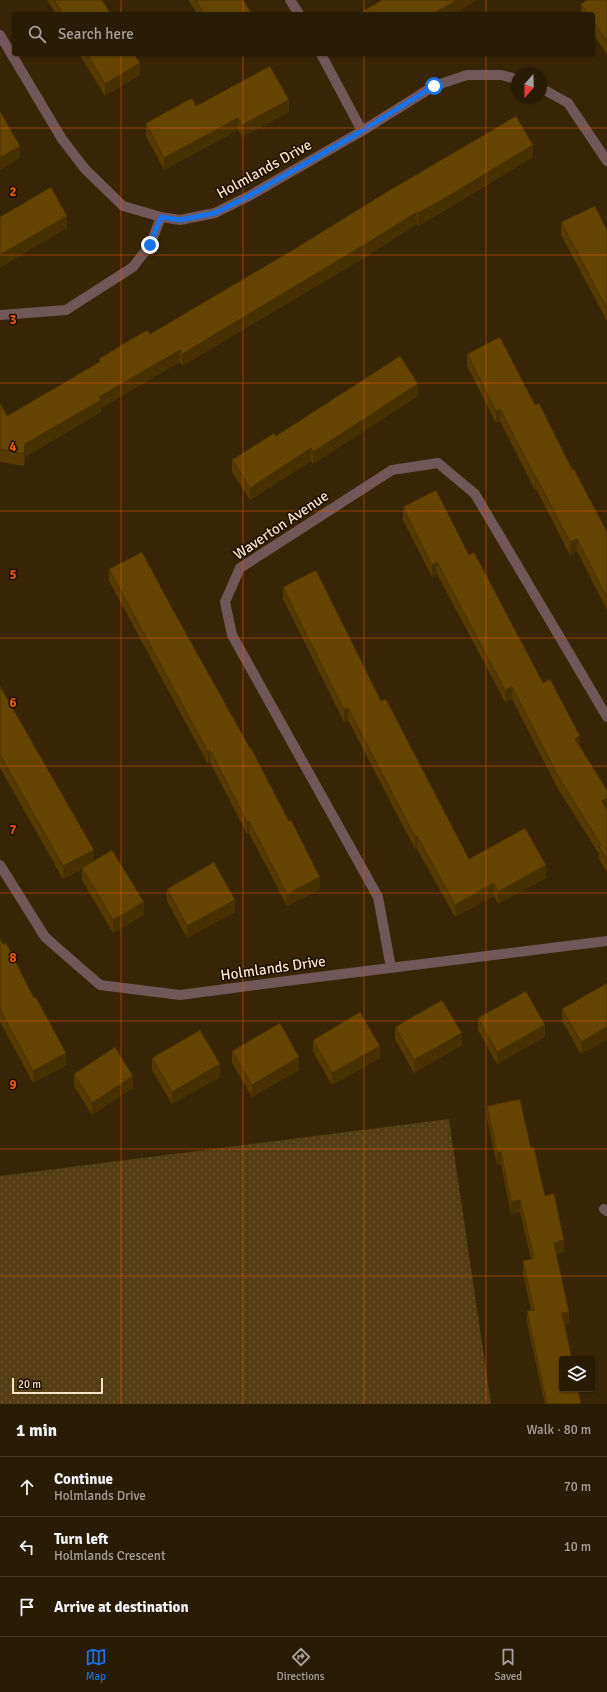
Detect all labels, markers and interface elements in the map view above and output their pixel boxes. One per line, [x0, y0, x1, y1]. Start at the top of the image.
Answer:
search box [12, 12, 595, 56]
icon: search [26, 23, 48, 45]
text: Search here [58, 25, 134, 43]
north arrow [511, 68, 547, 104]
route start [425, 77, 443, 95]
street label: Holmlands Drive [213, 135, 315, 203]
text: 2 [9, 184, 17, 200]
route end [141, 236, 159, 254]
text: 3 [9, 312, 17, 328]
text: 4 [9, 439, 17, 455]
street label: Waverton Avenue [230, 487, 332, 563]
text: 5 [9, 567, 17, 583]
text: 6 [9, 695, 17, 711]
text: 7 [9, 822, 17, 838]
text: 8 [9, 950, 17, 966]
street label: Holmlands Drive [219, 952, 327, 984]
text: 9 [9, 1077, 17, 1093]
map controls [559, 1356, 595, 1392]
button: layers [559, 1356, 595, 1392]
scale bar [12, 1376, 103, 1395]
text: 20 m [18, 1378, 41, 1391]
text: 1 min [16, 1420, 57, 1441]
text: Walk · 80 m [527, 1422, 591, 1438]
text: Continue [54, 1470, 113, 1488]
icon: ahead [16, 1476, 38, 1498]
text: 70 m [564, 1479, 591, 1495]
text: Holmlands Drive [54, 1488, 146, 1504]
text: Turn left [54, 1530, 108, 1548]
icon: left [16, 1536, 38, 1558]
text: 10 m [564, 1539, 591, 1555]
text: Holmlands Crescent [54, 1548, 165, 1564]
icon: arrive [16, 1596, 38, 1618]
text: Arrive at destination [54, 1598, 189, 1616]
tab: Map [85, 1646, 107, 1683]
tab: Directions [277, 1646, 325, 1683]
tab: Saved [494, 1646, 522, 1683]

